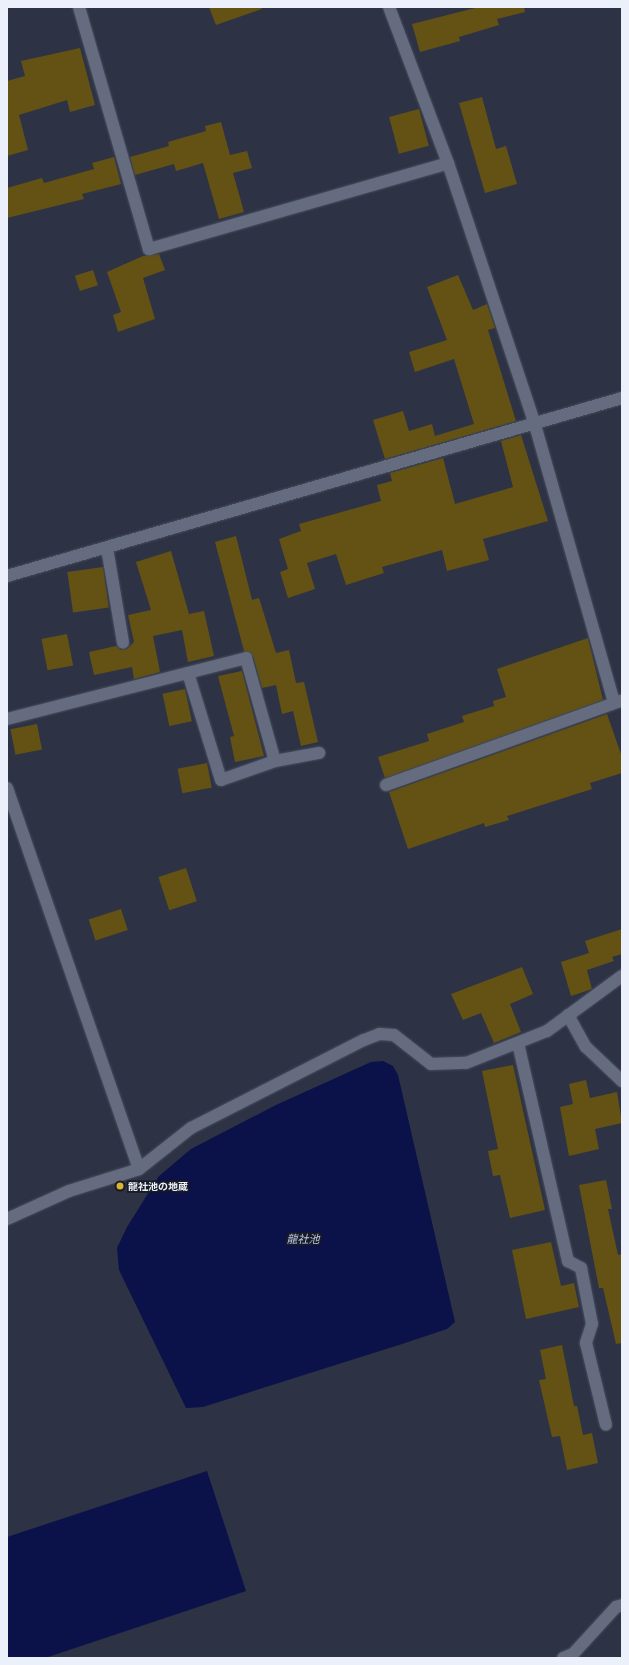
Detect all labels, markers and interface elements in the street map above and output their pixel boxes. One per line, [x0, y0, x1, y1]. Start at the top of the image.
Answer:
place label: 龍社池の地蔵 [128, 1180, 188, 1192]
marker: 龍社池の地蔵 [115, 1181, 125, 1191]
water label: 龍社池 [287, 1231, 319, 1245]

